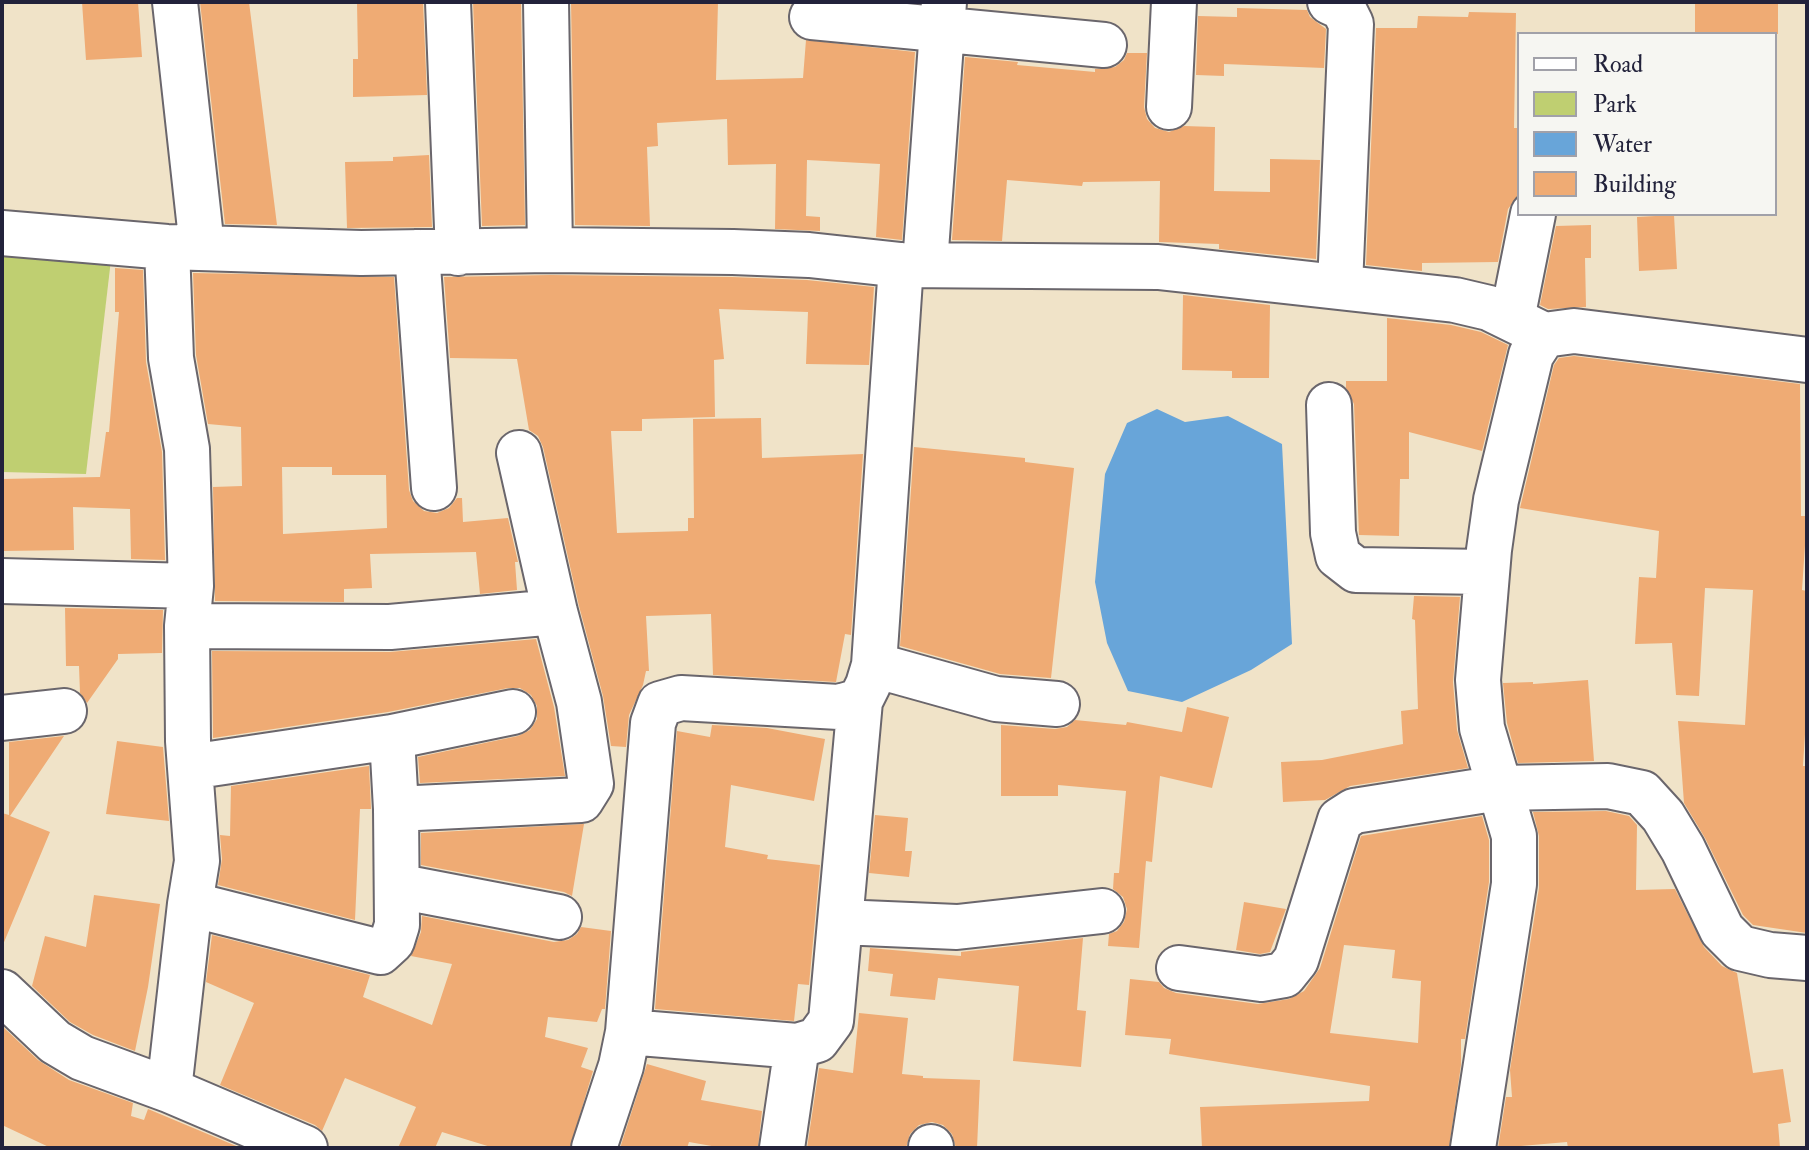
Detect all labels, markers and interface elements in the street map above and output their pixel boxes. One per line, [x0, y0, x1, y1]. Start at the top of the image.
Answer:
legend [1517, 32, 1777, 216]
text: Road [1593, 49, 1643, 80]
text: Park [1593, 89, 1637, 120]
text: Water [1593, 129, 1652, 160]
text: Building [1593, 169, 1676, 200]

